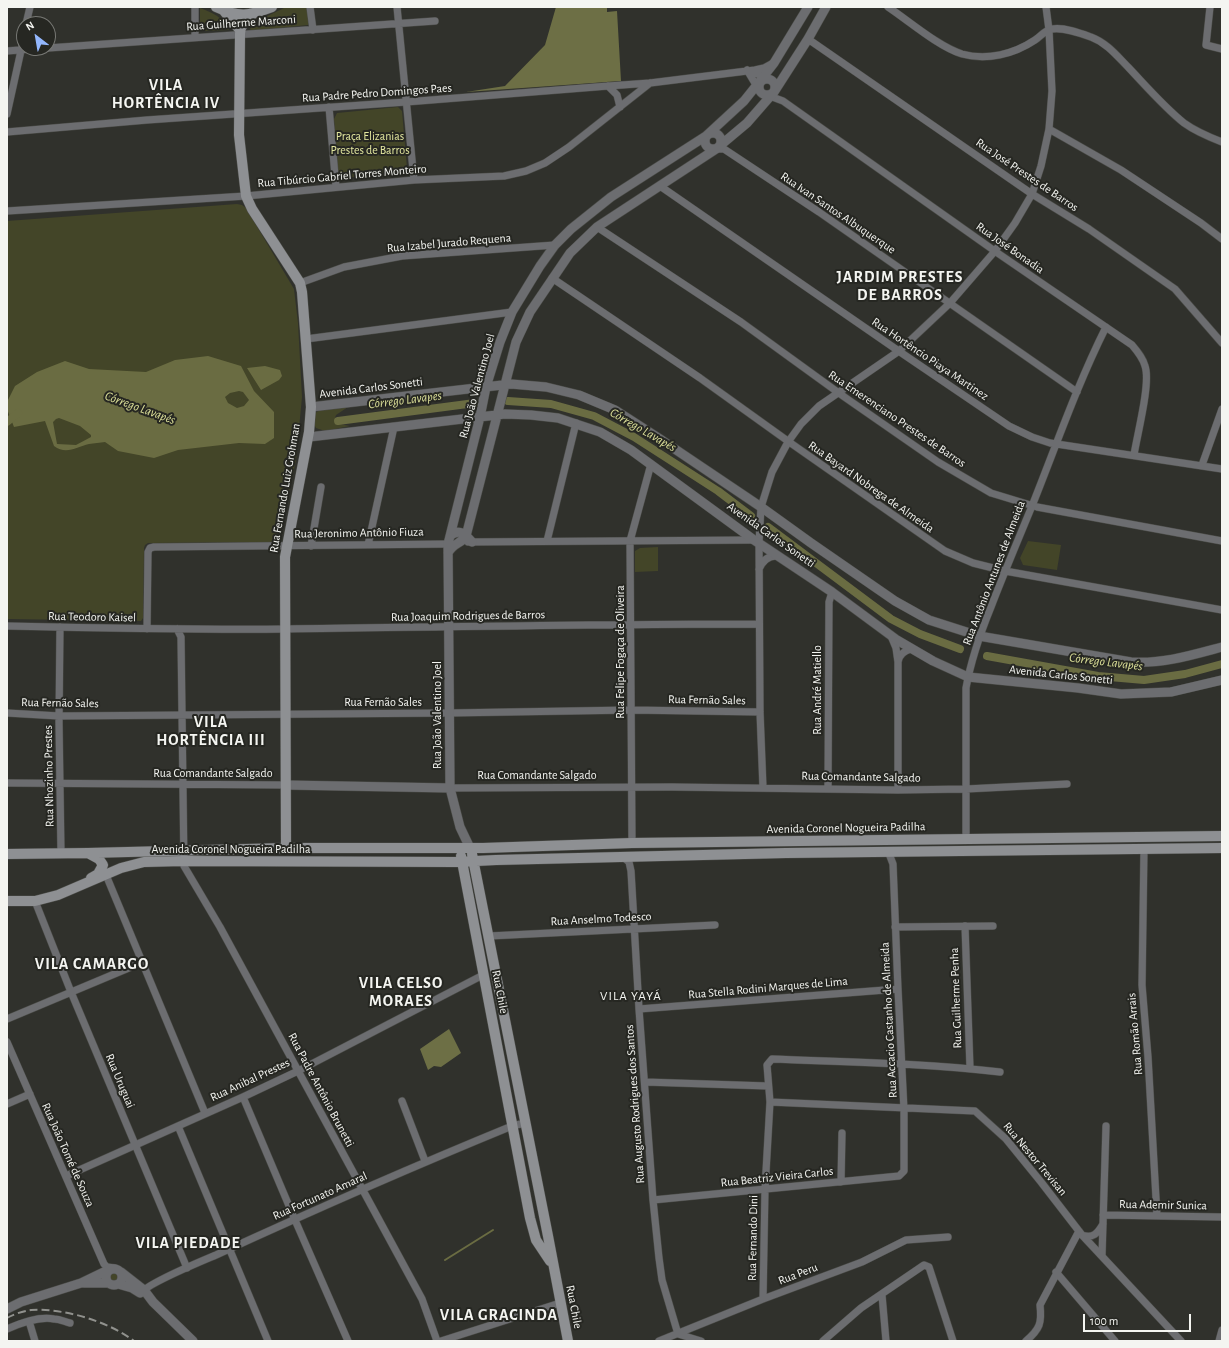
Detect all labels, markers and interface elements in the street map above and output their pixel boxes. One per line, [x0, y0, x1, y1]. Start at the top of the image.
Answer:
street label: Rua Guilherme Marconi [186, 12, 296, 34]
north arrow [16, 16, 56, 56]
text: N [24, 19, 36, 33]
district label: VILA HORTÊNCIA IV [112, 75, 220, 113]
street label: Rua Padre Pedro Domingos Paes [302, 81, 452, 105]
park label: Praça Elizanias Prestes de Barros [330, 129, 410, 157]
street label: Rua José Prestes de Barros [973, 135, 1081, 215]
street label: Rua Tibúrcio Gabriel Torres Monteiro [257, 161, 427, 191]
street label: Rua Ivan Santos Albuquerque [778, 169, 898, 257]
street label: Rua José Bonadia [973, 219, 1047, 277]
street label: Rua Izabel Jurado Requena [386, 230, 512, 256]
district label: JARDIM PRESTES DE BARROS [837, 267, 963, 305]
street label: Rua Hortêncio Piaya Martinez [869, 315, 991, 403]
street label: Rua João Valentino Joel [456, 332, 498, 440]
street label: Rua Emerenciano Prestes de Barros [826, 368, 968, 470]
street label: Avenida Carlos Sonetti [318, 374, 424, 402]
water label: Córrego Lavapés [103, 388, 177, 428]
water label: Córrego Lavapes [367, 388, 443, 412]
water label: Córrego Lavapés [607, 405, 679, 455]
street label: Rua Fernando Luiz Grohman [267, 422, 303, 554]
street label: Rua Bayard Nobrega de Almeida [805, 438, 937, 536]
street label: Avenida Carlos Sonetti [724, 499, 818, 571]
street label: Rua Antônio Antunes de Almeida [960, 499, 1028, 647]
street label: Rua Jeronimo Antônio Fiuza [294, 525, 424, 541]
street label: Rua Felipe Fogaça de Oliveira [613, 585, 627, 719]
street label: Rua Joaquim Rodrigues de Barros [391, 607, 545, 625]
street label: Rua Teodoro Kaisel [48, 609, 136, 625]
street label: Rua André Matiello [810, 645, 824, 735]
water label: Córrego Lavapés [1068, 650, 1144, 674]
street label: Rua João Valentino Joel [430, 661, 444, 769]
street label: Avenida Carlos Sonetti [1008, 662, 1114, 688]
street label: Rua Fernão Sales [668, 692, 746, 708]
street label: Rua Fernão Sales [21, 695, 99, 711]
street label: Rua Fernão Sales [344, 695, 422, 709]
district label: VILA HORTÊNCIA III [156, 712, 266, 750]
street label: Rua Nhozinho Prestes [41, 725, 57, 827]
street label: Rua Comandante Salgado [153, 766, 273, 780]
street label: Rua Comandante Salgado [477, 768, 597, 782]
street label: Rua Comandante Salgado [801, 769, 921, 785]
street label: Avenida Coronel Nogueira Padilha [766, 819, 926, 837]
street label: Avenida Coronel Nogueira Padilha [152, 842, 310, 856]
street label: Rua Anselmo Todesco [550, 909, 652, 929]
street label: Rua Accacio Castanho de Almeida [878, 942, 900, 1098]
street label: Rua Guilherme Penha [947, 947, 965, 1049]
district label: VILA CAMARGO [35, 954, 149, 974]
street label: Rua Chile [489, 969, 511, 1015]
district label: VILA CELSO MORAES [359, 973, 443, 1011]
street label: Rua Stella Rodini Marques de Lima [688, 974, 848, 1002]
district label: VILA YAYÁ [600, 988, 662, 1004]
street label: Rua Romão Arrais [1124, 992, 1146, 1076]
street label: Rua Augusto Rodrigues dos Santos [622, 1024, 648, 1184]
street label: Rua Padre Antônio Brunetti [285, 1031, 357, 1149]
street label: Rua Uruguai [102, 1052, 138, 1110]
street label: Rua Anibal Prestes [208, 1055, 292, 1105]
street label: Rua João Tomé de Souza [39, 1101, 97, 1209]
street label: Rua Nestor Trevisan [1000, 1119, 1070, 1199]
street label: Rua Beatriz Vieira Carlos [720, 1164, 834, 1190]
street label: Rua Fortunato Amaral [271, 1169, 369, 1223]
street label: Rua Fernando Dini [745, 1195, 761, 1281]
street label: Rua Ademir Sunica [1119, 1197, 1207, 1213]
district label: VILA PIEDADE [135, 1233, 241, 1253]
street label: Rua Peru [776, 1260, 820, 1288]
street label: Rua Chile [563, 1284, 585, 1330]
district label: VILA GRACINDA [440, 1305, 558, 1325]
scale bar [1085, 1306, 1193, 1332]
text: 100 m [1090, 1315, 1118, 1327]

